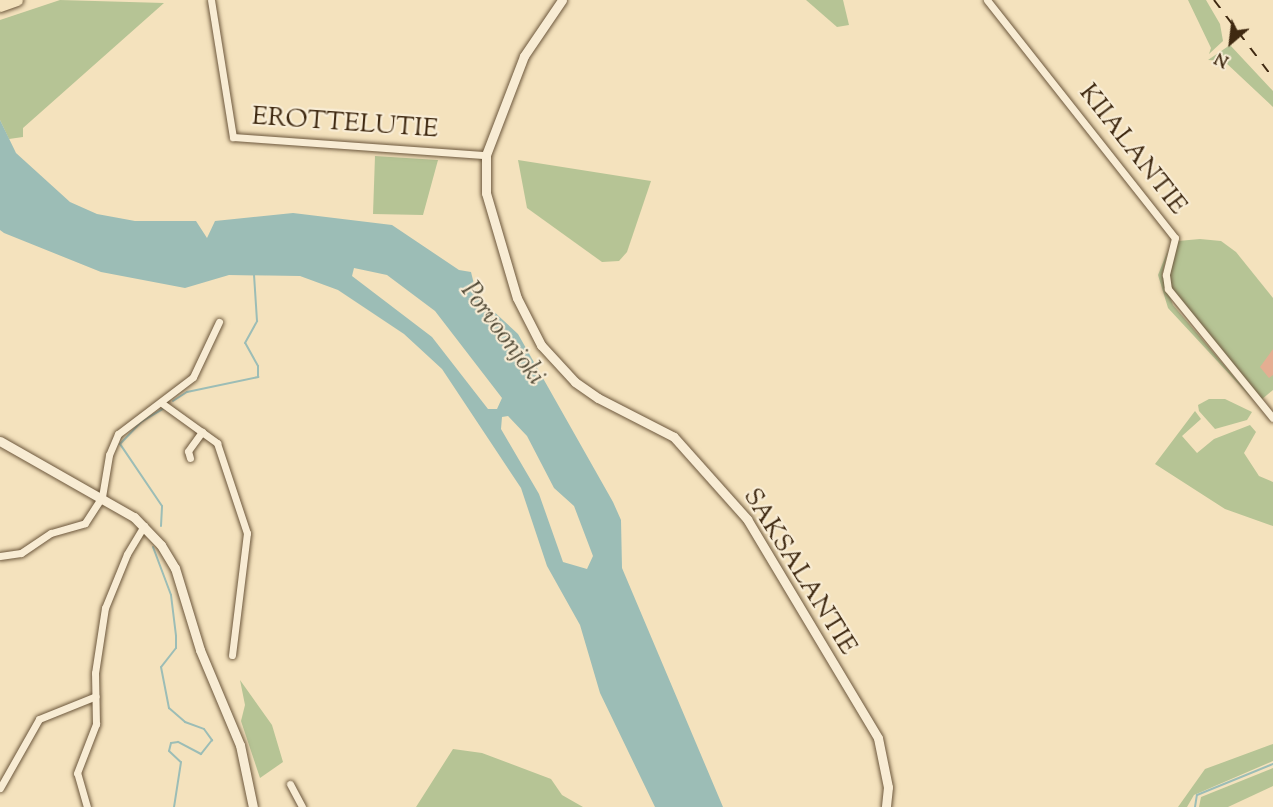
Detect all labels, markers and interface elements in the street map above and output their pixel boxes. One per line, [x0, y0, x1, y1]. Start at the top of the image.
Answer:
north arrow [1201, 12, 1261, 72]
text: N [1211, 45, 1233, 71]
street label: KIIALANTIE [1071, 79, 1193, 221]
street label: EROTTELUTIE [251, 102, 439, 146]
water label: Porvoonjoki [453, 276, 551, 392]
street label: SAKSALANTIE [735, 483, 863, 661]

